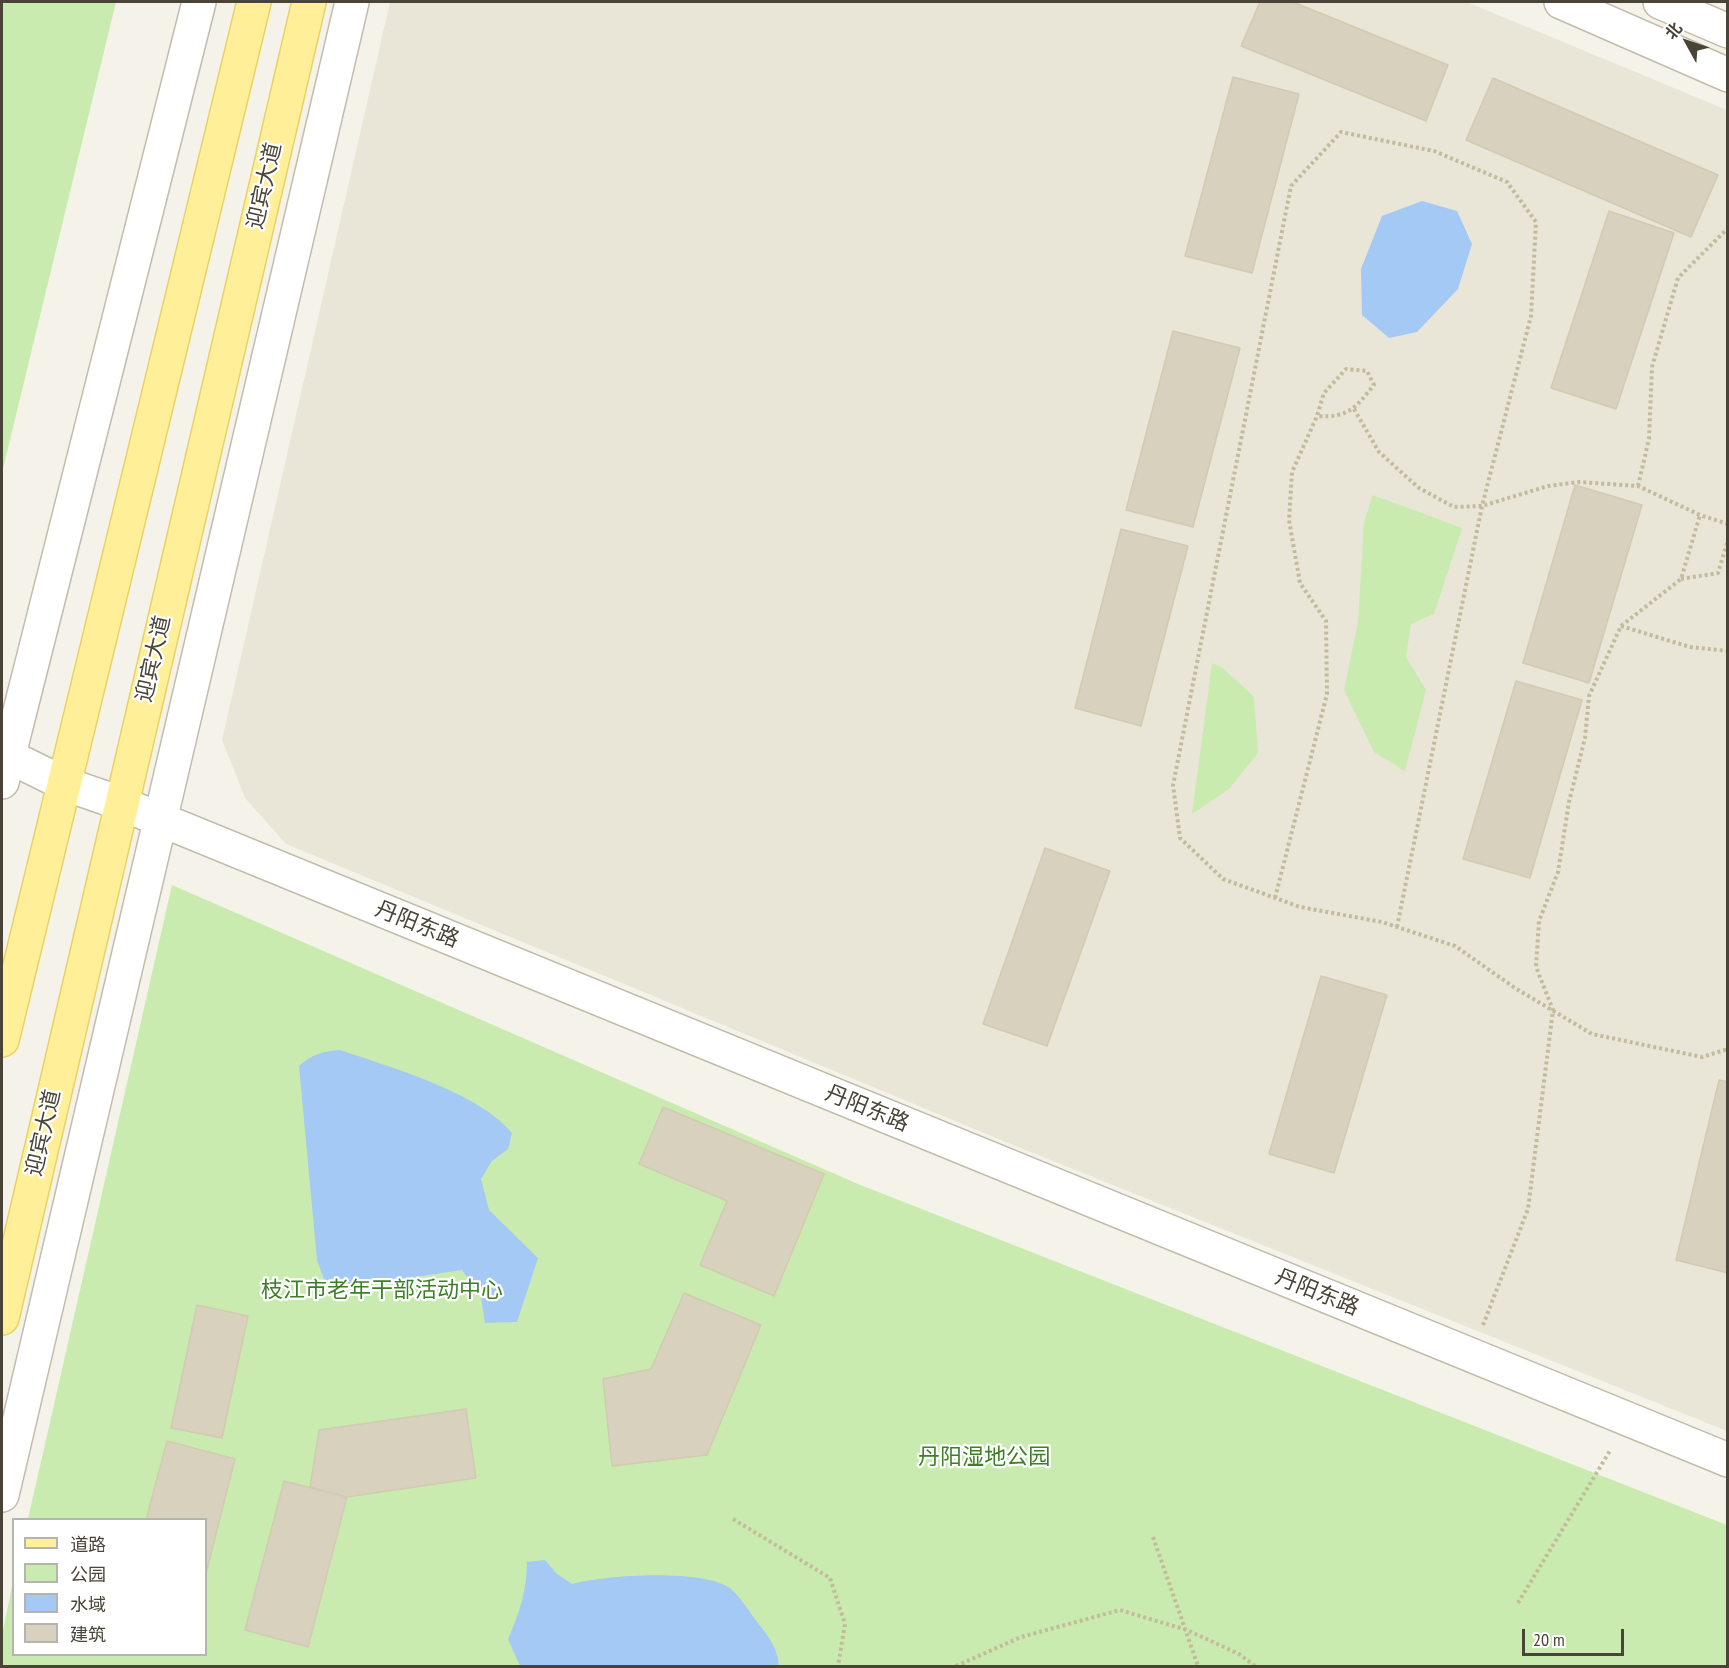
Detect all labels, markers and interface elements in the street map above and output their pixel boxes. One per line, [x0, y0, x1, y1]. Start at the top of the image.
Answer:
north arrow [1657, 12, 1717, 72]
text: 北 [1660, 18, 1686, 43]
street label: 迎宾大道 [242, 140, 288, 232]
street label: 迎宾大道 [131, 613, 177, 705]
street label: 丹阳东路 [371, 896, 463, 954]
street label: 丹阳东路 [821, 1080, 913, 1138]
street label: 迎宾大道 [21, 1087, 67, 1179]
street label: 丹阳东路 [1271, 1264, 1363, 1322]
park label: 枝江市老年干部活动中心 [261, 1278, 503, 1304]
park label: 丹阳湿地公园 [918, 1445, 1050, 1471]
legend [12, 1518, 207, 1656]
text: 道路 [70, 1533, 106, 1556]
text: 公园 [70, 1563, 106, 1586]
text: 水域 [70, 1593, 106, 1616]
scale bar [1525, 1617, 1627, 1655]
text: 建筑 [70, 1623, 106, 1646]
text: 20 m [1533, 1628, 1565, 1651]

